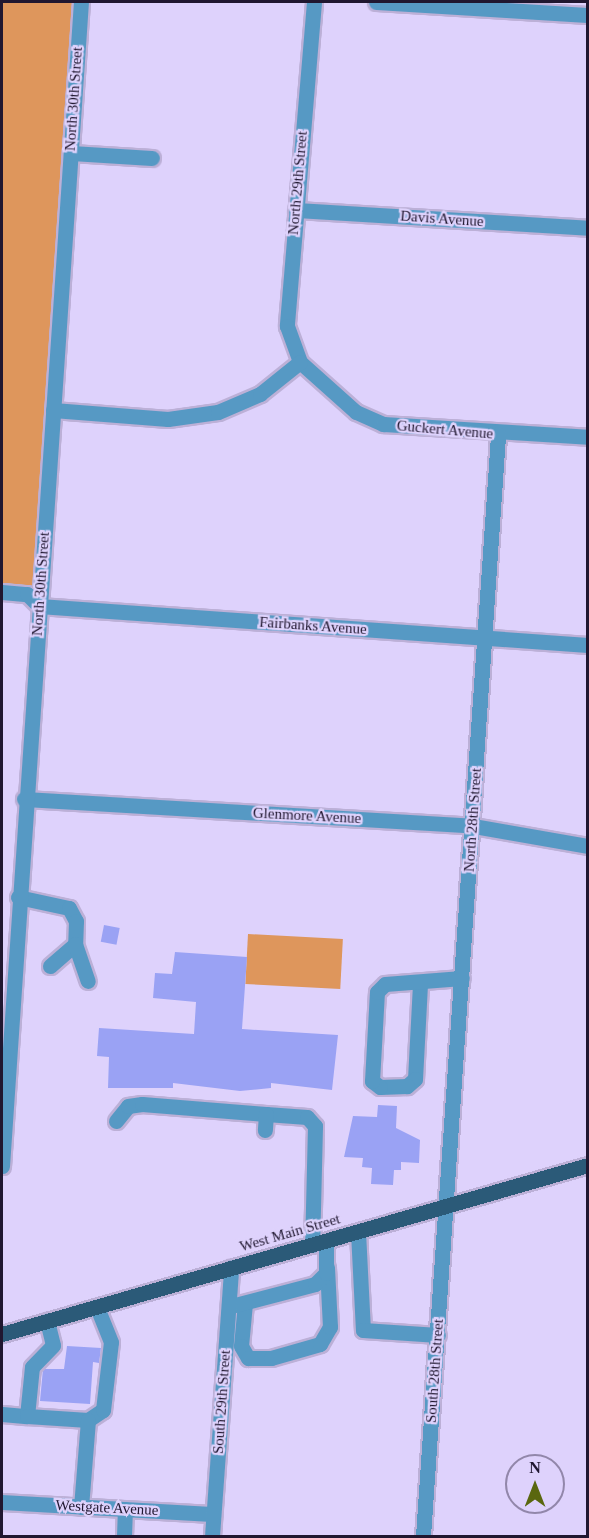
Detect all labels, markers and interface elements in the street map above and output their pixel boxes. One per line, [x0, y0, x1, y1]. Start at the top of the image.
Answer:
street label: North 30th Street [61, 46, 87, 152]
street label: North 29th Street [284, 130, 312, 236]
street label: Davis Avenue [399, 207, 485, 231]
street label: Guckert Avenue [396, 417, 494, 443]
street label: North 30th Street [28, 531, 54, 637]
street label: Fairbanks Avenue [258, 613, 368, 639]
street label: North 28th Street [460, 767, 486, 873]
street label: Glenmore Avenue [252, 804, 362, 828]
street label: West Main Street [238, 1210, 342, 1256]
street label: South 28th Street [422, 1318, 448, 1424]
street label: South 29th Street [209, 1349, 235, 1455]
north arrow [505, 1454, 565, 1514]
text: N [529, 1459, 541, 1476]
street label: Westgate Avenue [55, 1496, 159, 1520]

